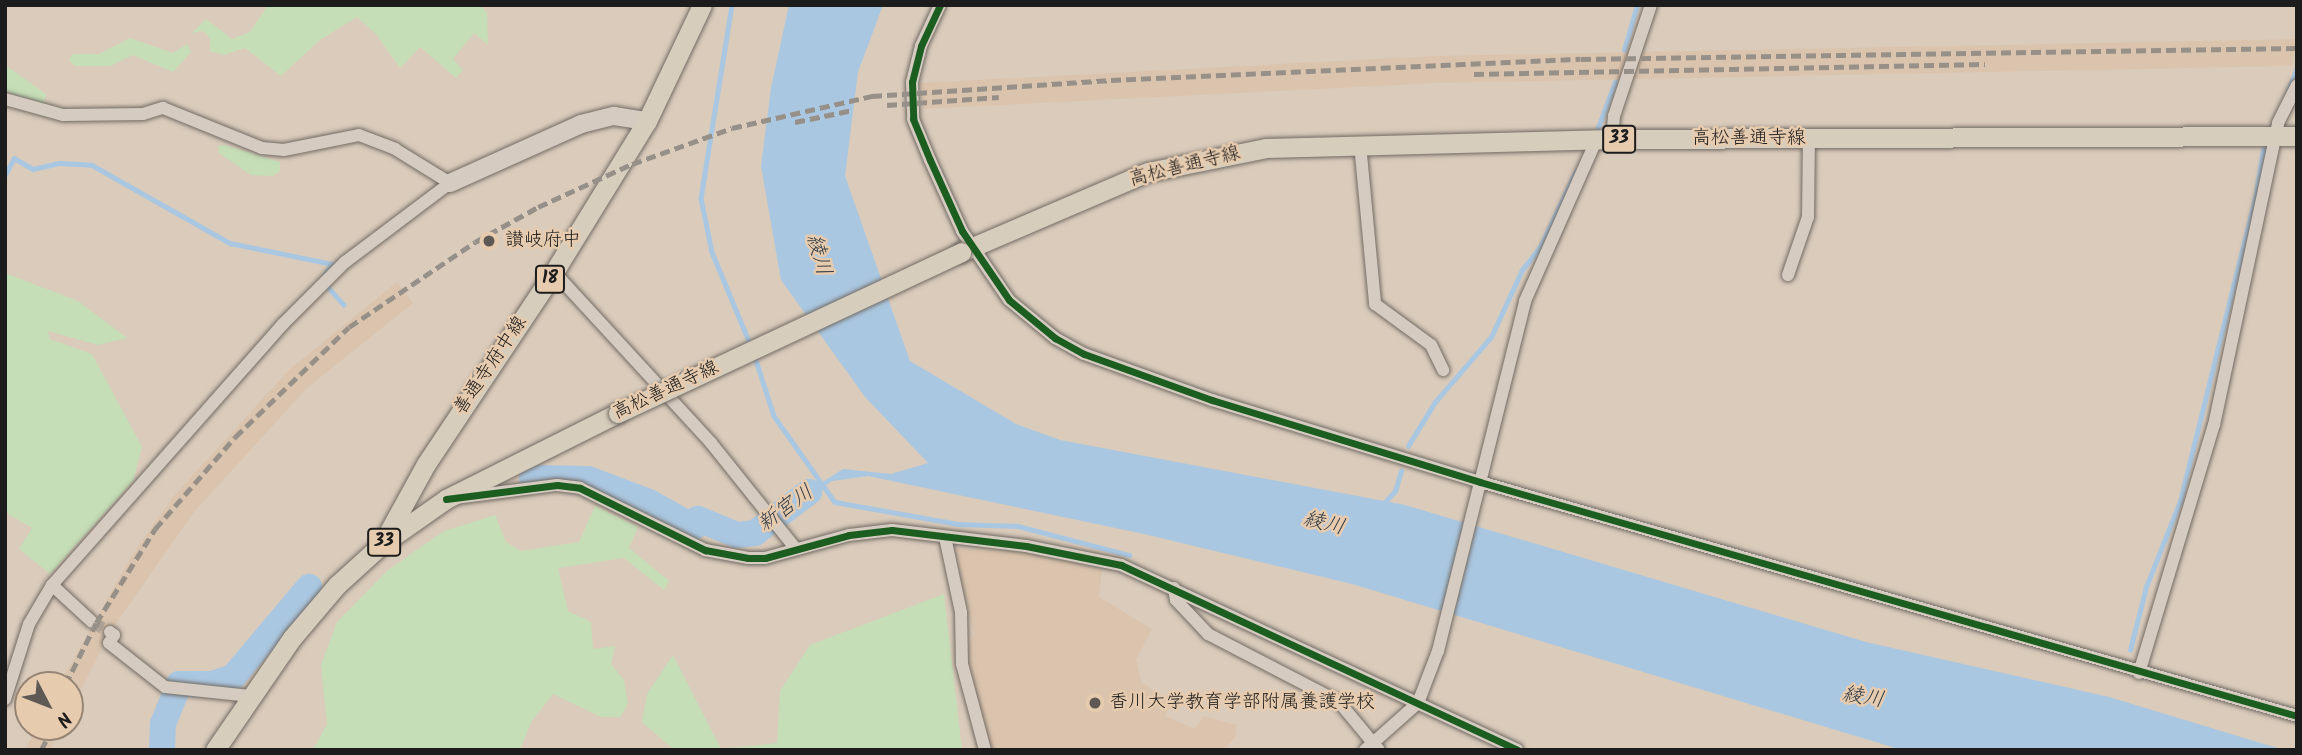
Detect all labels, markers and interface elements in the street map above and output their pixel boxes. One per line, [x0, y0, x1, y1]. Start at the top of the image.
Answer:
road number: 33 [1602, 124, 1636, 154]
street label: 高松善通寺線 [1692, 128, 1806, 150]
street label: 高松善通寺線 [1127, 142, 1243, 192]
place label: 讃岐府中 [505, 230, 581, 252]
marker: 讃岐府中 [479, 231, 499, 251]
water label: 綾川 [800, 231, 836, 279]
road number: 18 [534, 264, 566, 293]
street label: 善通寺府中線 [450, 312, 532, 420]
street label: 高松善通寺線 [610, 357, 722, 425]
water label: 新宮川 [753, 480, 819, 538]
water label: 綾川 [1301, 507, 1347, 541]
road number: 33 [366, 528, 402, 556]
north arrow [14, 671, 84, 741]
water label: 綾川 [1840, 682, 1886, 714]
place label: 香川大学教育学部附属養護学校 [1109, 692, 1375, 714]
marker: 香川大学教育学部附属養護学校 [1087, 695, 1103, 711]
text: N [48, 704, 78, 733]

